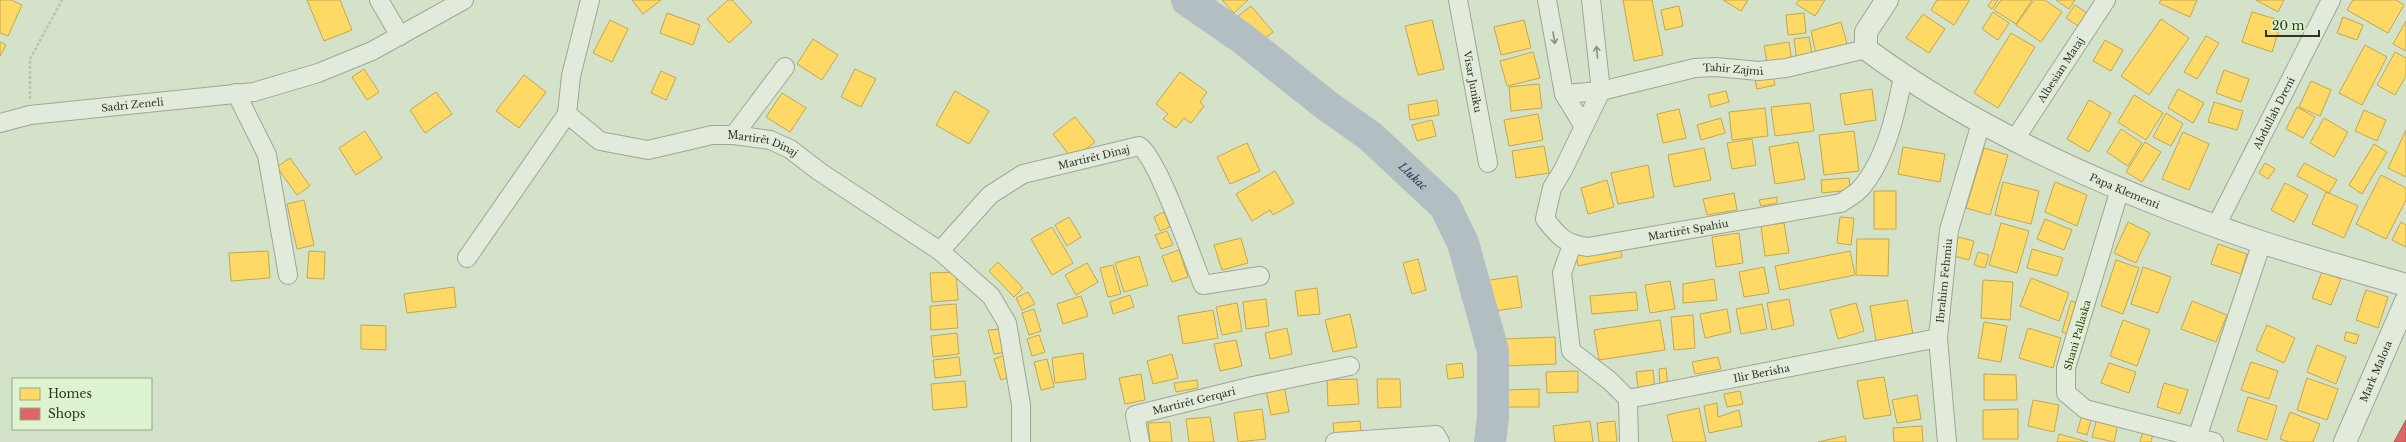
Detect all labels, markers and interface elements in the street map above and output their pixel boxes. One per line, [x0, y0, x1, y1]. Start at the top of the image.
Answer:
scale bar [2266, 12, 2319, 38]
text: 20 m [2272, 18, 2304, 33]
one-way arrow [1551, 31, 1559, 44]
street label: Albesian Mataj [2034, 35, 2087, 106]
one-way arrow [1593, 46, 1600, 59]
street label: Visar Juniku [1460, 49, 1485, 114]
street label: Tahir Zajmi [1702, 61, 1765, 78]
street label: Abdullah Dreni [2250, 74, 2298, 152]
street label: Sadri Zeneli [101, 95, 165, 115]
street label: Martirët Dinaj [728, 129, 800, 160]
street label: Martirët Dinaj [1057, 142, 1131, 172]
water label: Llukac [1395, 159, 1431, 193]
street label: Papa Klementi [2087, 171, 2162, 212]
street label: Martirët Spahiu [1647, 217, 1730, 243]
street label: Ibrahim Fehmiu [1934, 238, 1955, 324]
street label: Shani Pallaska [2061, 298, 2094, 372]
street label: Mark Malota [2357, 338, 2395, 404]
street label: Ilir Berisha [1732, 361, 1791, 385]
legend [12, 378, 152, 430]
street label: Martirët Gerqari [1151, 384, 1237, 417]
text: Homes [48, 386, 92, 401]
text: Shops [48, 406, 85, 421]

